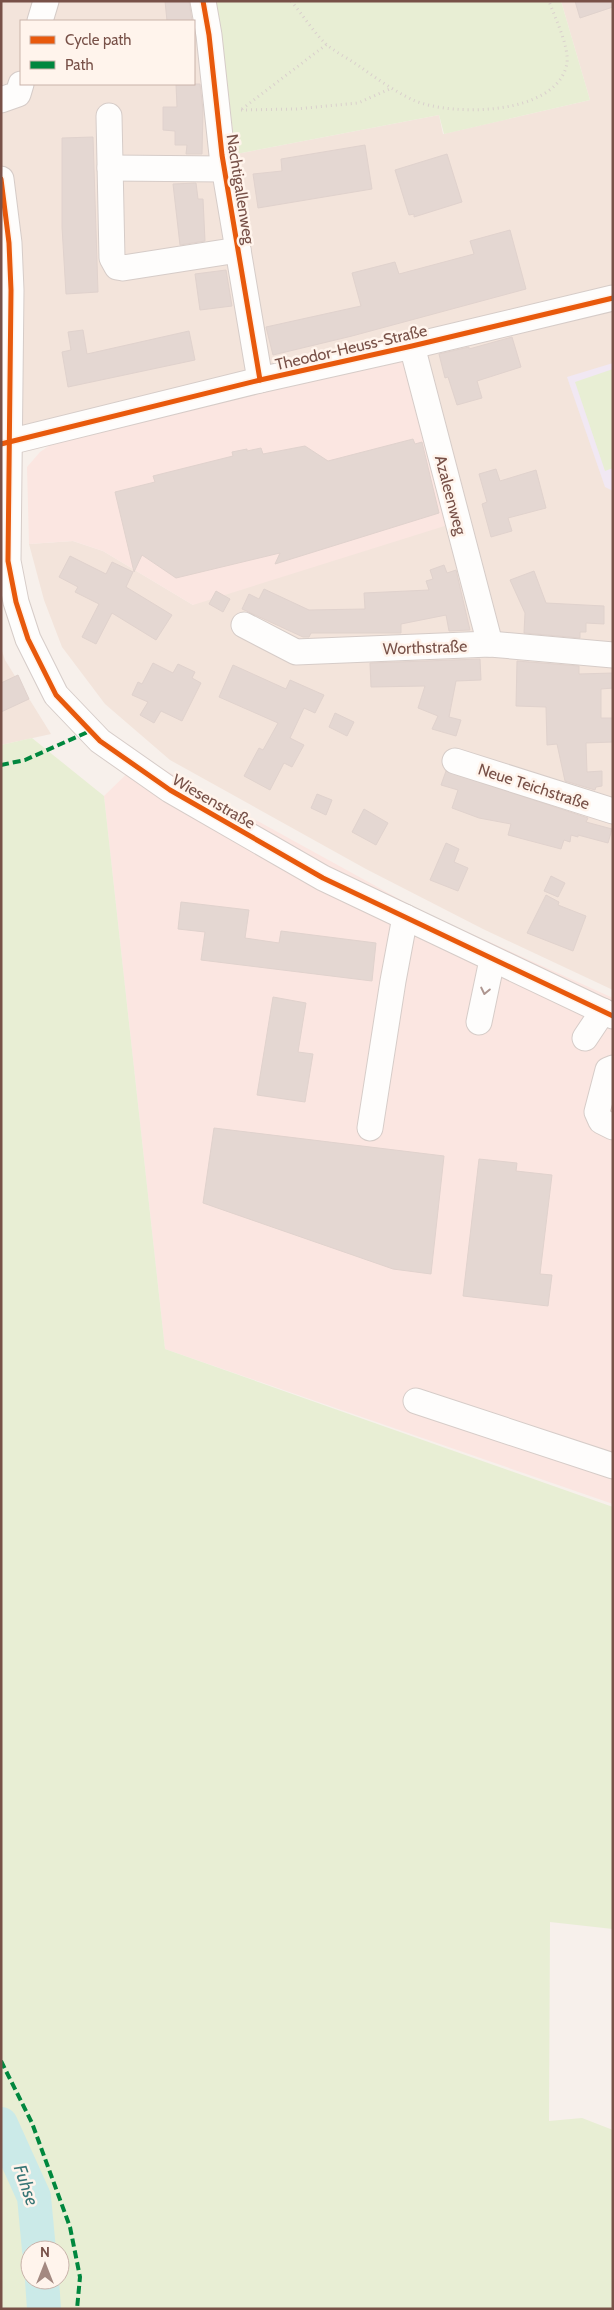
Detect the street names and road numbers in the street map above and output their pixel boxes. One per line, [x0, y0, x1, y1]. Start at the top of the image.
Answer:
street label: Nachtigallenweg [222, 133, 259, 246]
street label: Theodor-Heuss-Straße [273, 321, 429, 374]
street label: Azaleenweg [431, 453, 471, 538]
street label: Worthstraße [383, 637, 468, 658]
street label: Neue Teichstraße [476, 759, 592, 813]
street label: Wiesenstraße [169, 770, 259, 833]

